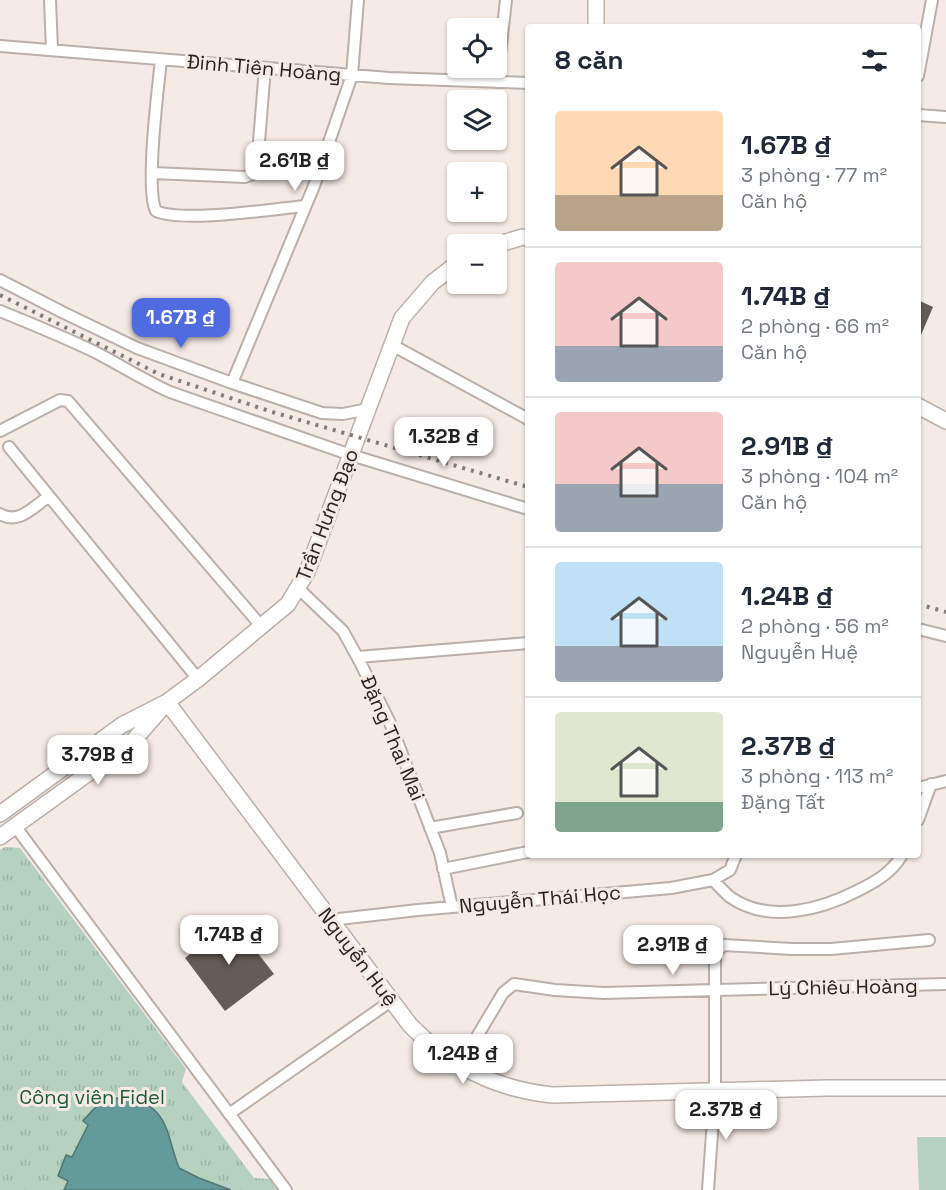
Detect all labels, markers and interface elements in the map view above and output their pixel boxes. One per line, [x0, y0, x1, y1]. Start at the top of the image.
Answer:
map controls [447, 18, 507, 294]
button: locate [447, 18, 507, 78]
text: 8 căn [555, 43, 623, 77]
icon: filters [858, 44, 891, 77]
street label: Đinh Tiên Hoàng [186, 48, 342, 88]
button: layers [447, 90, 507, 150]
text: 1.67B ₫ [741, 128, 832, 162]
icon: home [603, 135, 675, 207]
pin: 2.61B ₫ [240, 141, 350, 192]
text: 2.61B ₫ [259, 147, 331, 173]
button: + [447, 162, 507, 222]
text: 3 phòng · 77 m² [741, 162, 887, 188]
text: Căn hộ [741, 188, 807, 214]
button: − [447, 234, 507, 294]
text: 1.74B ₫ [741, 279, 832, 313]
icon: home [603, 286, 675, 358]
pin: 1.67B ₫ [126, 298, 236, 349]
text: 1.67B ₫ [146, 304, 216, 330]
text: 2 phòng · 66 m² [741, 313, 889, 339]
text: Căn hộ [741, 339, 807, 365]
pin: 1.32B ₫ [389, 417, 499, 468]
text: 1.32B ₫ [408, 423, 480, 449]
text: 2.91B ₫ [741, 429, 834, 463]
icon: home [603, 436, 675, 508]
street label: Trần Hưng Đạo [290, 445, 364, 585]
text: 3 phòng · 104 m² [741, 463, 898, 489]
text: Căn hộ [741, 489, 807, 515]
text: 1.24B ₫ [741, 579, 834, 613]
icon: home [603, 586, 675, 658]
text: 2 phòng · 56 m² [741, 613, 889, 639]
text: Nguyễn Huệ [741, 639, 858, 665]
street label: Đặng Thai Mai [355, 671, 431, 805]
text: 2.37B ₫ [741, 729, 837, 763]
pin: 3.79B ₫ [43, 735, 153, 786]
icon: home [603, 736, 675, 808]
text: 3.79B ₫ [61, 741, 135, 767]
text: 3 phòng · 113 m² [741, 763, 893, 789]
text: Đặng Tất [741, 789, 826, 815]
street label: Nguyễn Thái Học [458, 879, 622, 919]
street label: Nguyễn Huệ [312, 902, 404, 1012]
pin: 1.74B ₫ [174, 915, 284, 966]
text: 1.74B ₫ [194, 921, 264, 947]
pin: 2.91B ₫ [618, 925, 728, 976]
text: 2.91B ₫ [637, 931, 709, 957]
street label: Lý Chiêu Hoàng [768, 973, 918, 1001]
pin: 1.24B ₫ [408, 1034, 518, 1085]
text: 1.24B ₫ [427, 1040, 499, 1066]
park label: Công viên Fidel [19, 1084, 165, 1110]
pin: 2.37B ₫ [671, 1090, 781, 1141]
text: 2.37B ₫ [689, 1096, 763, 1122]

